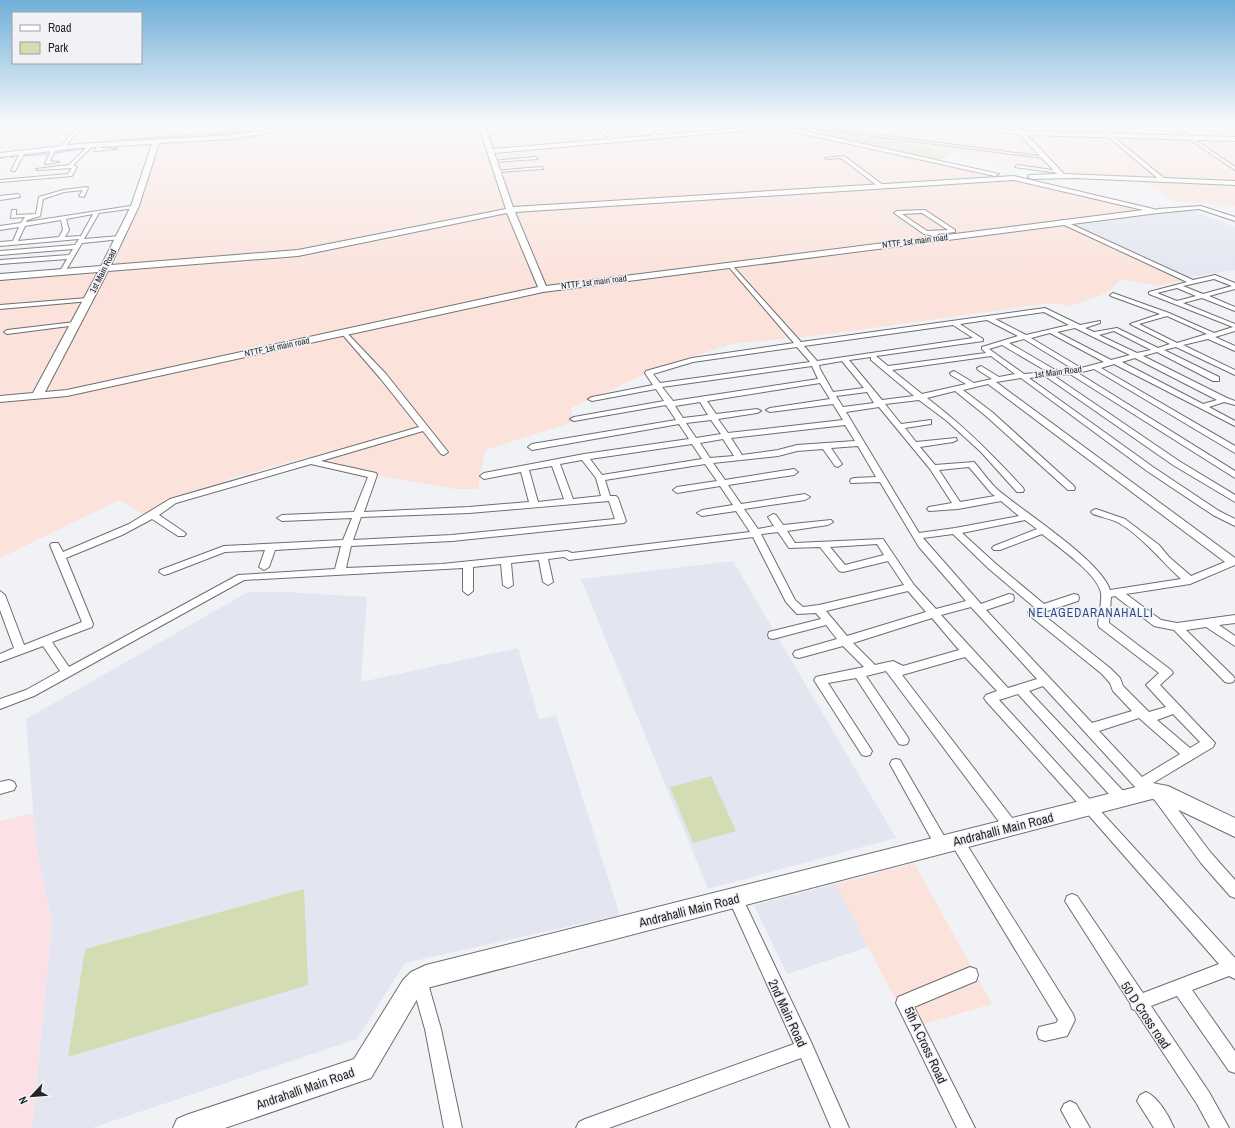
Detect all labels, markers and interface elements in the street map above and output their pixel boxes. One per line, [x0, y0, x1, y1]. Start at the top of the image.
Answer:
legend [12, 12, 142, 64]
text: Road [48, 20, 72, 36]
text: Park [48, 40, 68, 56]
street label: NTTF 1st main road [881, 231, 949, 251]
street label: 1st Main Road [87, 247, 119, 295]
street label: NTTF 1st main road [560, 272, 628, 292]
street label: NTTF 1st main road [243, 334, 311, 360]
street label: 1st Main Road [1033, 363, 1083, 381]
district label: NELAGEDARANAHALLI [1028, 605, 1154, 621]
street label: Andrahalli Main Road [950, 809, 1055, 850]
street label: Andrahalli Main Road [636, 890, 741, 931]
street label: 2nd Main Road [764, 977, 811, 1050]
street label: 50 D Cross road [1117, 978, 1174, 1052]
street label: 5th A Cross Road [900, 1004, 951, 1086]
street label: Andrahalli Main Road [253, 1064, 357, 1114]
north arrow [12, 1076, 52, 1116]
text: N [15, 1094, 31, 1106]

